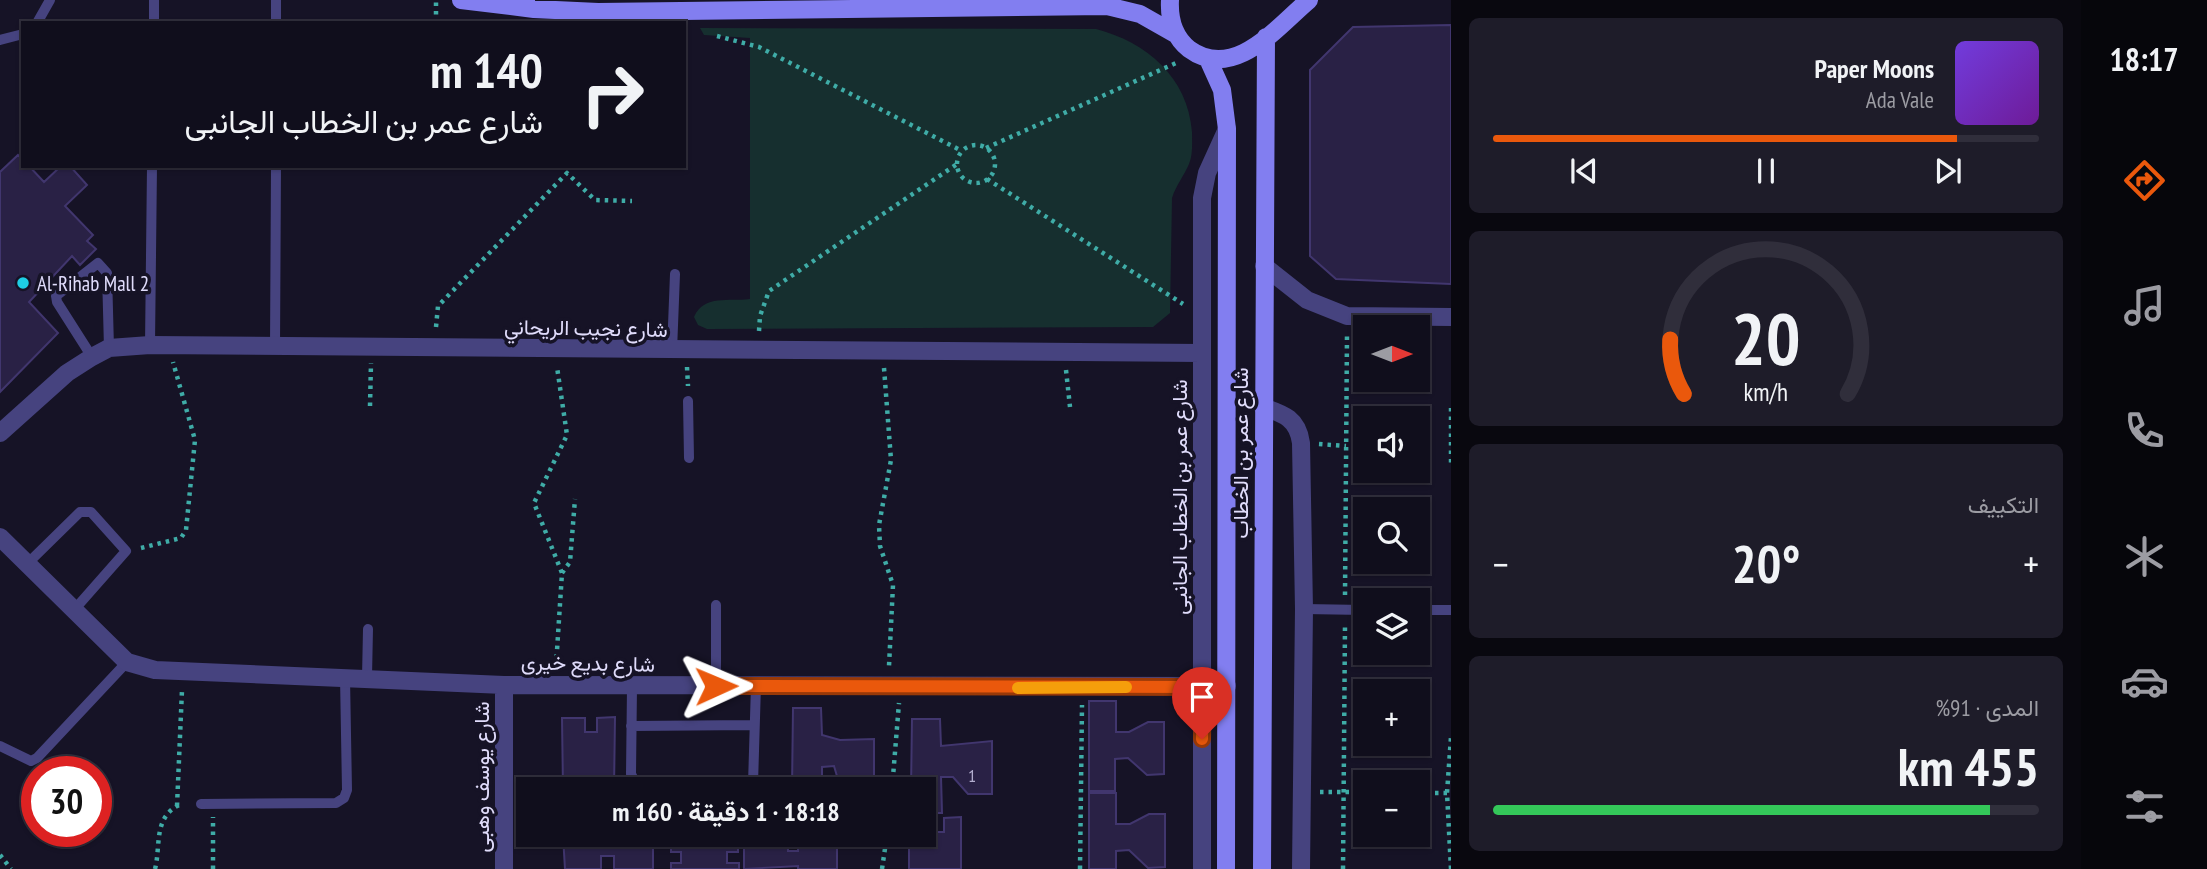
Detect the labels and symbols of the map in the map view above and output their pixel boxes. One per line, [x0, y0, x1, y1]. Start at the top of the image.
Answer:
place label: Al-Rihab Mall 2 [37, 270, 149, 297]
marker: Al-Rihab Mall 2 [15, 275, 31, 291]
street label: شارع نجيب الريحاني [504, 313, 668, 347]
north arrow [1353, 315, 1430, 392]
street label: شارع عمر بن الخطاب [1227, 367, 1255, 539]
street label: شارع عمر بن الخطاب الجانبى [1166, 379, 1194, 615]
street label: شارع بديع خيرى [521, 648, 655, 679]
position arrow [679, 649, 753, 723]
pin [1172, 667, 1232, 739]
street label: شارع يوسف وهبى [468, 701, 496, 853]
speed limit sign: 30 [21, 756, 112, 847]
house number: 1 [968, 764, 976, 787]

